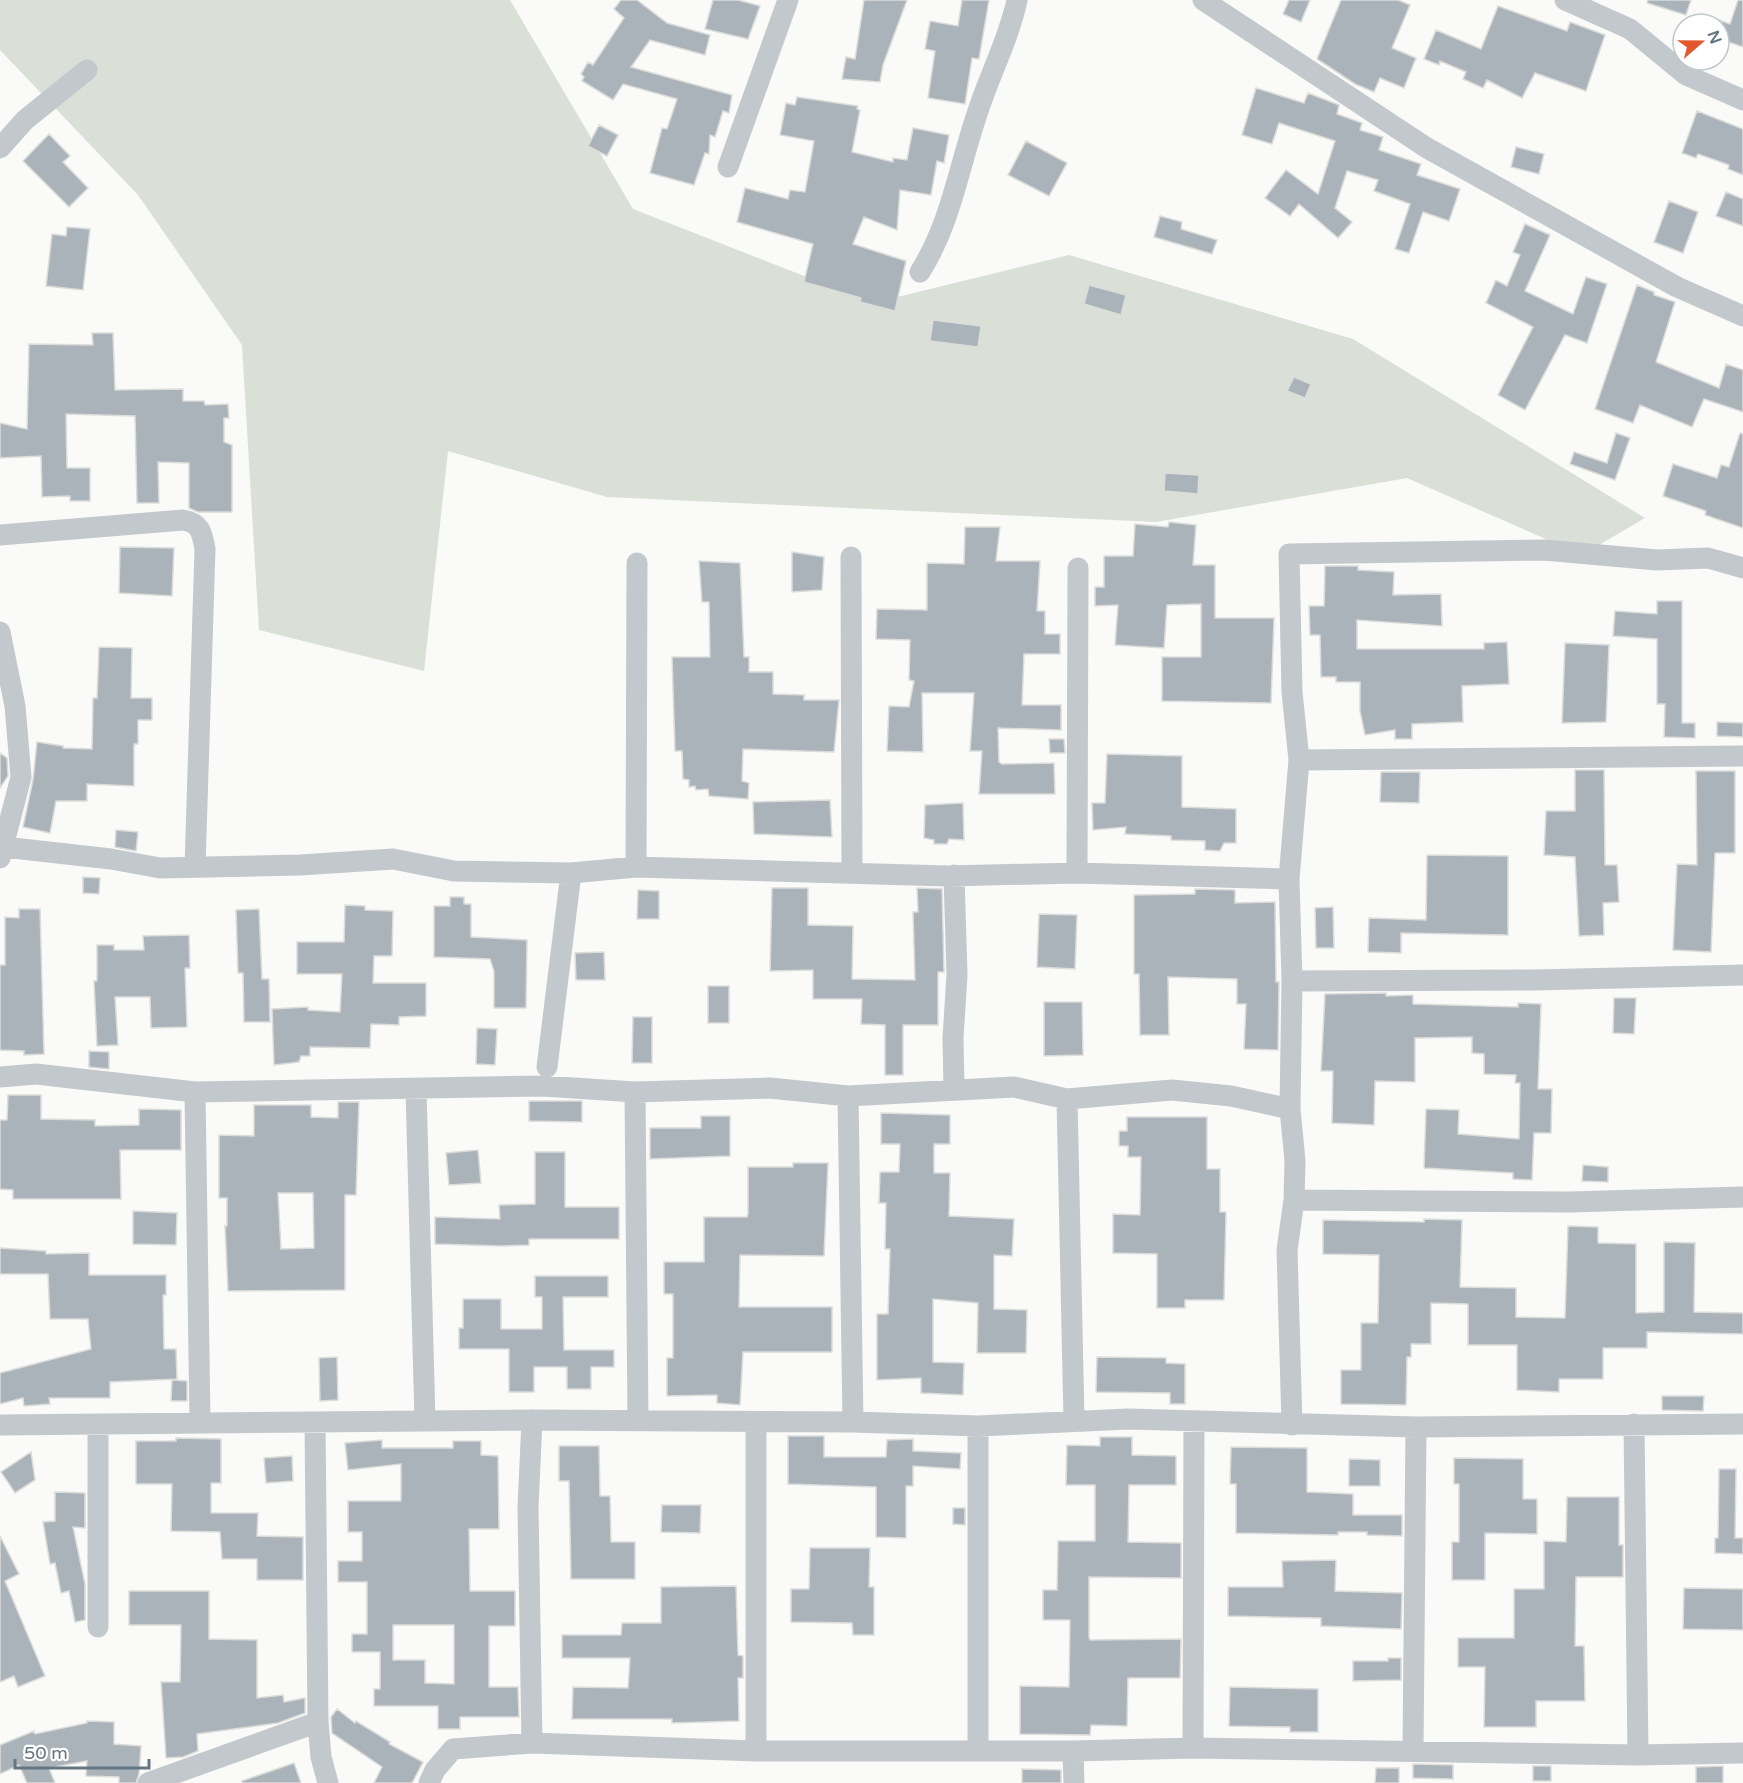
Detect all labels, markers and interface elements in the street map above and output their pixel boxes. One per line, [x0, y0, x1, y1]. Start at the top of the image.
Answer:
north arrow [1671, 12, 1731, 72]
text: N [1703, 28, 1726, 47]
scale bar [15, 1732, 148, 1770]
text: 50 m [24, 1742, 68, 1764]

